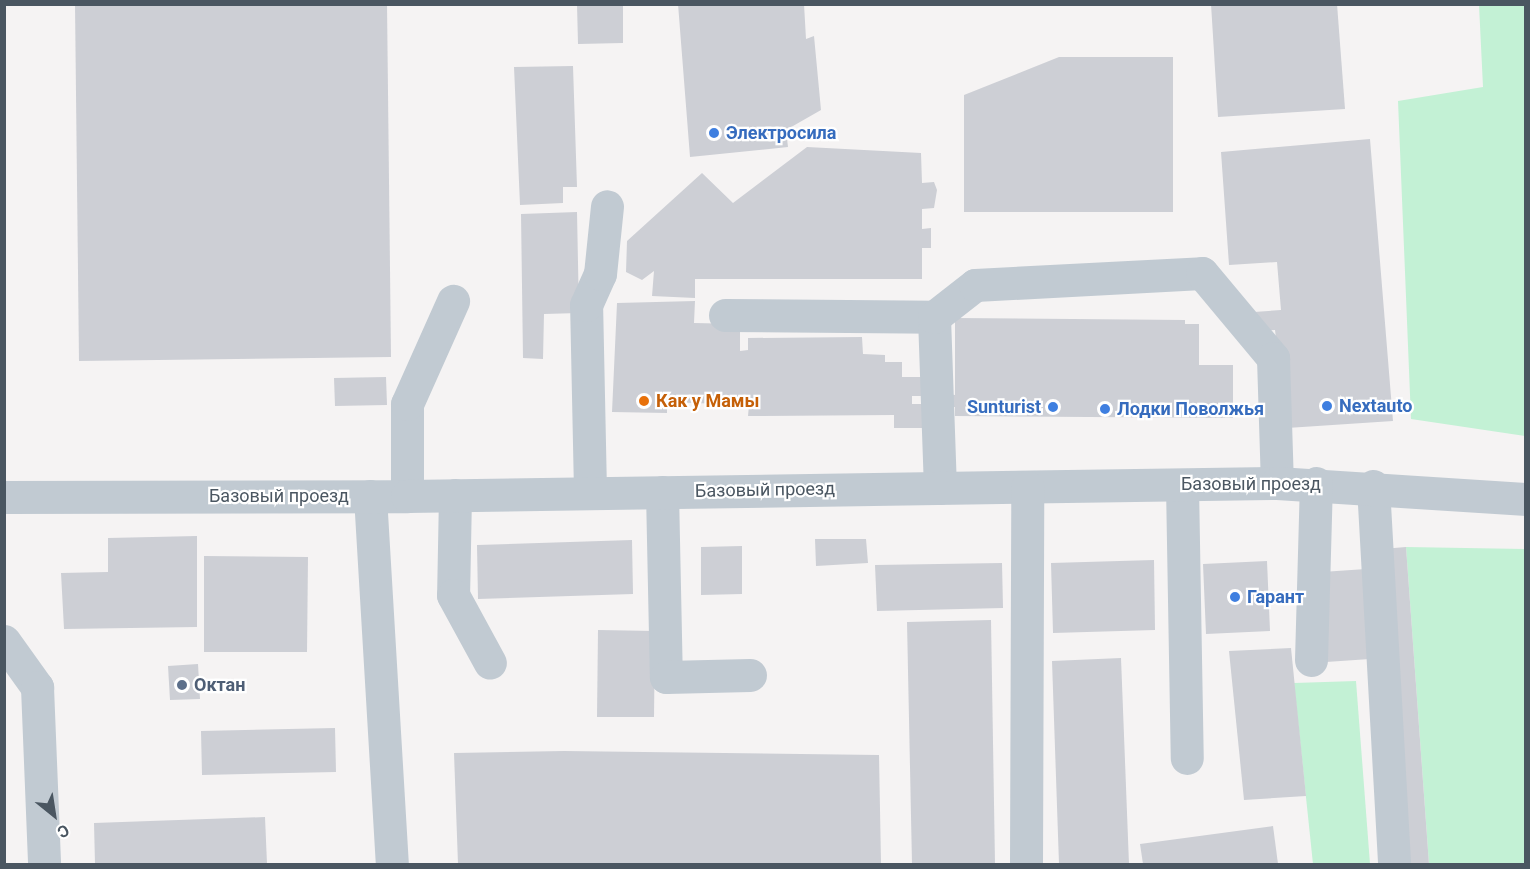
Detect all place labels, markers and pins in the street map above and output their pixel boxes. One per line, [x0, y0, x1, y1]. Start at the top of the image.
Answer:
place label: Электросила [726, 122, 836, 144]
marker: Электросила [707, 126, 721, 140]
place label: Как у Мамы [656, 390, 759, 412]
marker: Как у Мамы [637, 394, 651, 408]
place label: Nextauto [1339, 395, 1412, 417]
place label: Sunturist [967, 396, 1041, 418]
place label: Лодки Поволжья [1117, 398, 1264, 420]
marker: Nextauto [1320, 399, 1334, 413]
marker: Sunturist [1046, 400, 1060, 414]
marker: Лодки Поволжья [1098, 402, 1112, 416]
place label: Гарант [1247, 586, 1304, 608]
marker: Гарант [1228, 590, 1242, 604]
place label: Октан [194, 674, 245, 696]
marker: Октан [175, 678, 189, 692]

